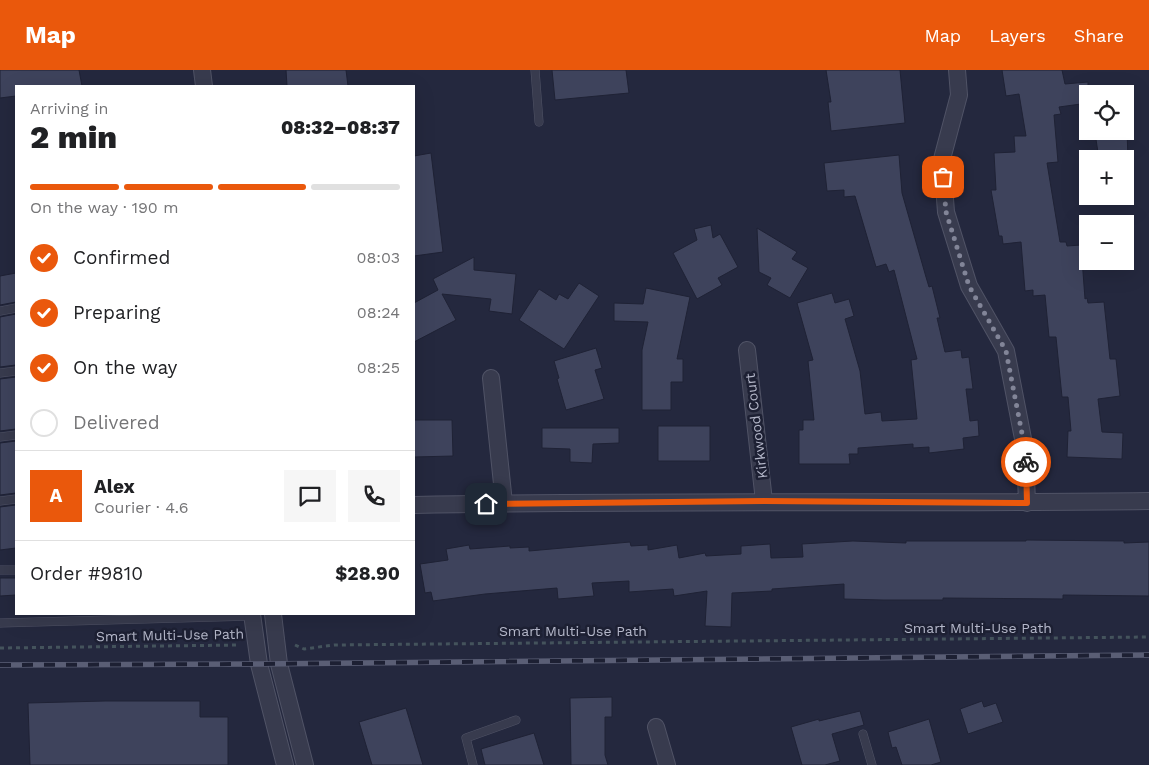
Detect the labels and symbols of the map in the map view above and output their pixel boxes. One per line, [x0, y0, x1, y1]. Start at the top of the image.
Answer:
pin [922, 156, 964, 198]
street label: Kirkwood Court [742, 372, 770, 480]
courier [1001, 437, 1051, 487]
pin [465, 483, 507, 525]
street label: Smart Multi-Use Path [904, 620, 1052, 636]
street label: Smart Multi-Use Path [499, 623, 647, 639]
street label: Smart Multi-Use Path [96, 626, 244, 644]

